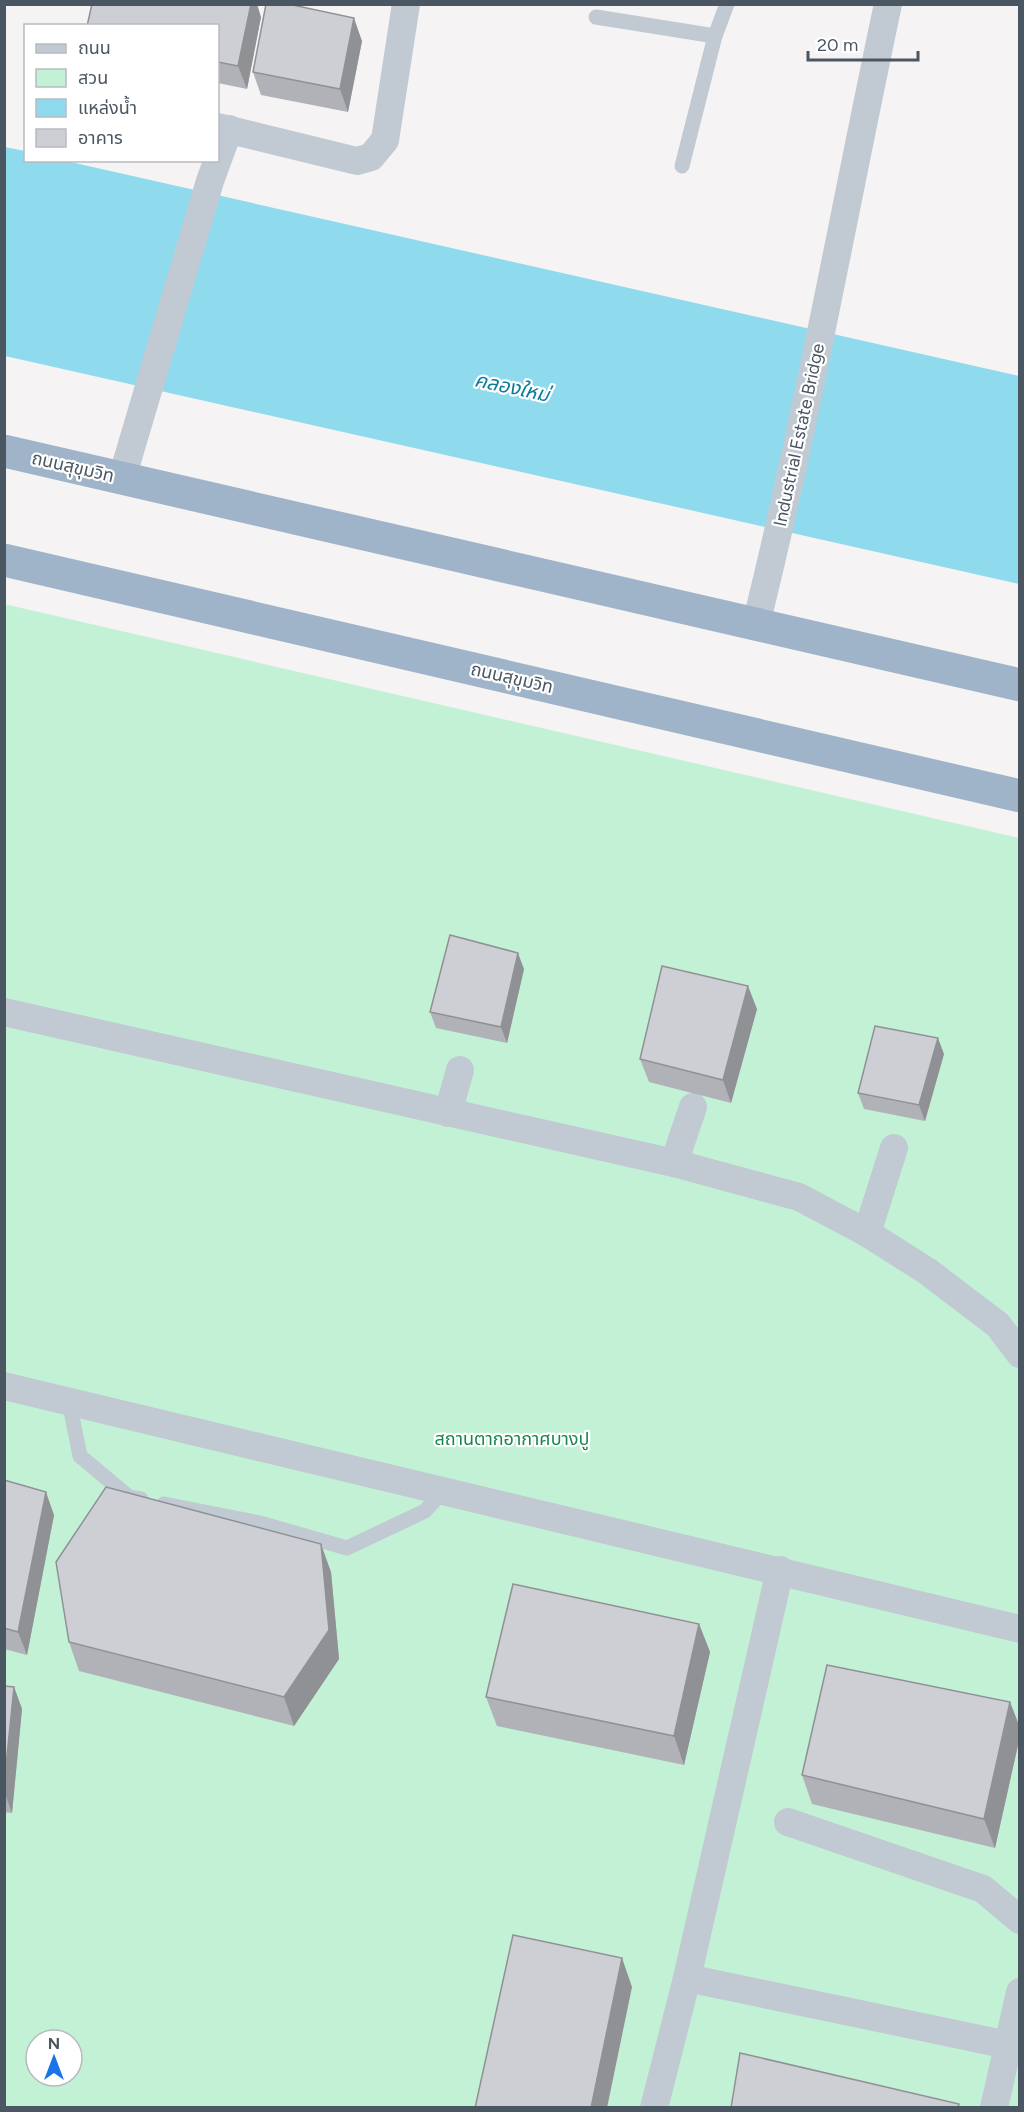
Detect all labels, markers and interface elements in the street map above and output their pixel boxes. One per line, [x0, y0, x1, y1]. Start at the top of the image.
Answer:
legend [24, 24, 219, 162]
scale bar [808, 24, 918, 62]
text: 20 m [817, 34, 858, 56]
text: ถนน [78, 37, 111, 59]
text: สวน [78, 67, 108, 89]
text: แหล่งน้ำ [78, 95, 137, 119]
text: อาคาร [78, 127, 123, 149]
street label: Industrial Estate Bridge [769, 341, 829, 529]
water label: คลองใหม่ [472, 367, 555, 407]
street label: ถนนสุขุมวิท [30, 447, 116, 487]
street label: ถนนสุขุมวิท [469, 658, 555, 698]
park label: สถานตากอากาศบางปู [435, 1428, 589, 1451]
north arrow [24, 2028, 84, 2088]
text: N [48, 2034, 60, 2053]

